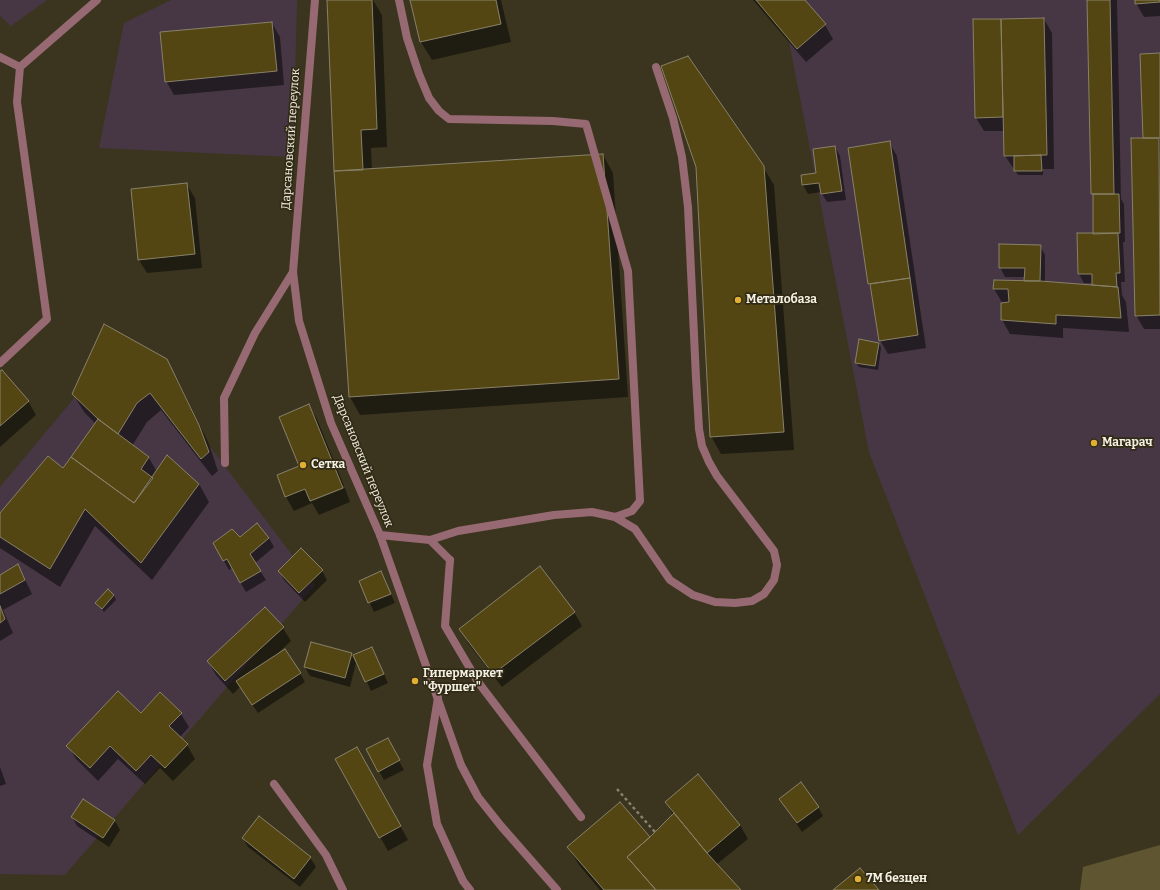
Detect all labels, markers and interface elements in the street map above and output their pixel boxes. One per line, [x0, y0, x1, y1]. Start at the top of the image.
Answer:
street label: Дарсановский переулок [279, 68, 303, 210]
place label: Металобаза [746, 293, 817, 307]
marker: Металобаза [733, 295, 743, 305]
street label: Дарсановский переулок [330, 392, 396, 530]
place label: Магарач [1102, 436, 1153, 450]
marker: Магарач [1089, 438, 1099, 448]
place label: Сетка [311, 458, 345, 472]
marker: Сетка [298, 460, 308, 470]
place label: Гипермаркет "Фуршет" [423, 667, 503, 695]
marker: Гипермаркет "Фуршет" [410, 676, 420, 686]
place label: 7М безцен [866, 872, 927, 886]
marker: 7М безцен [853, 874, 863, 884]

